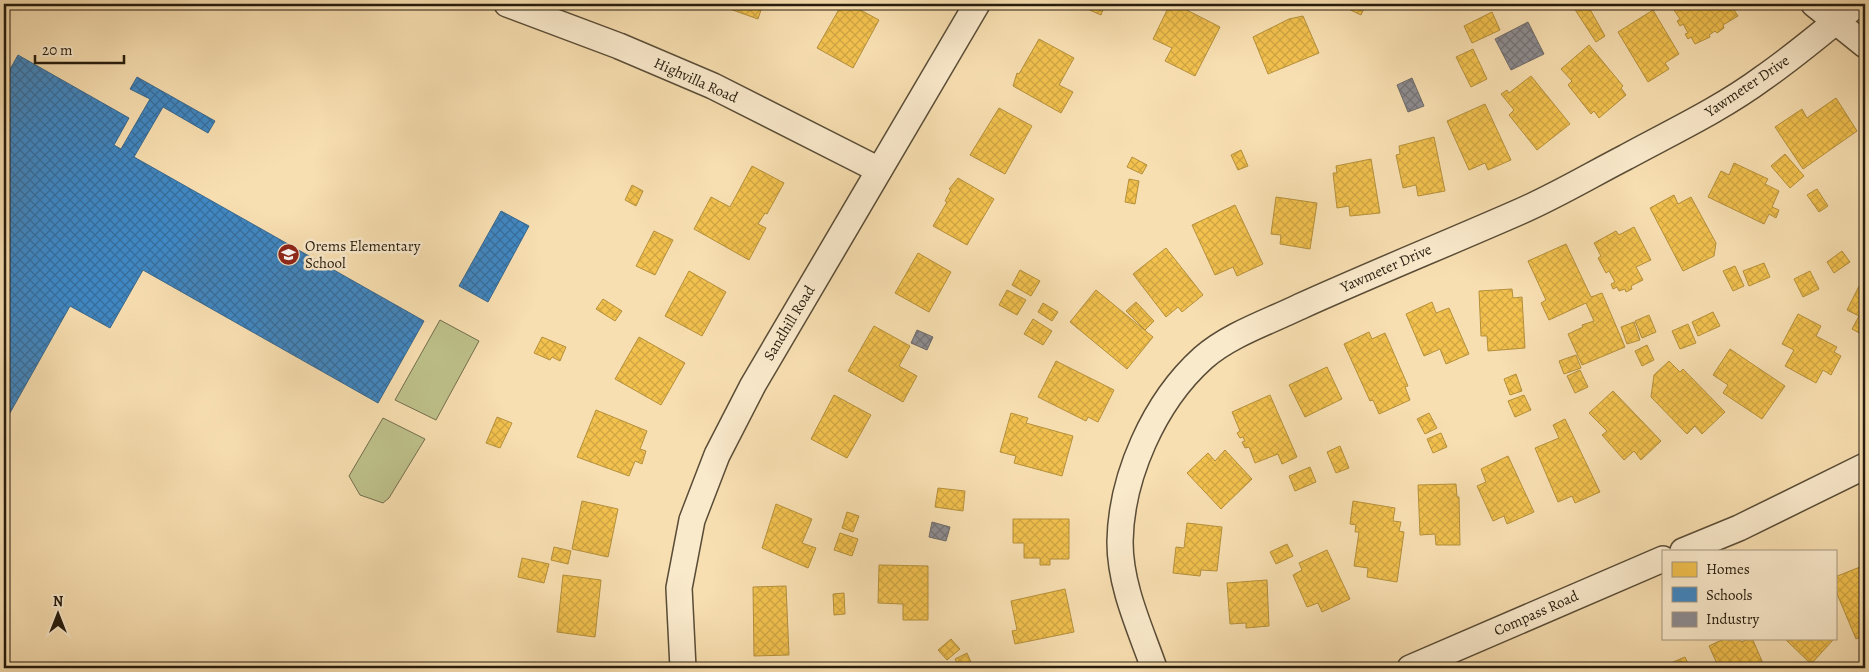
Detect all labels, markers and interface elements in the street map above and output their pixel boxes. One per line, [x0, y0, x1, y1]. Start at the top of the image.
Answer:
scale bar [35, 32, 124, 64]
text: 20 m [42, 40, 73, 60]
street label: Yawmeter Drive [1700, 50, 1793, 122]
street label: Highvilla Road [651, 53, 742, 108]
place label: Orems Elementary School [305, 236, 421, 273]
street label: Yawmeter Drive [1336, 239, 1435, 297]
school or university icon: Orems Elementary School [277, 243, 301, 267]
street label: Sandhill Road [759, 281, 820, 364]
legend [1662, 550, 1836, 640]
text: Homes [1706, 559, 1750, 579]
street label: Compass Road [1491, 585, 1582, 640]
text: Schools [1706, 585, 1753, 605]
north arrow [32, 590, 82, 640]
text: N [53, 592, 63, 611]
text: Industry [1706, 609, 1760, 629]

